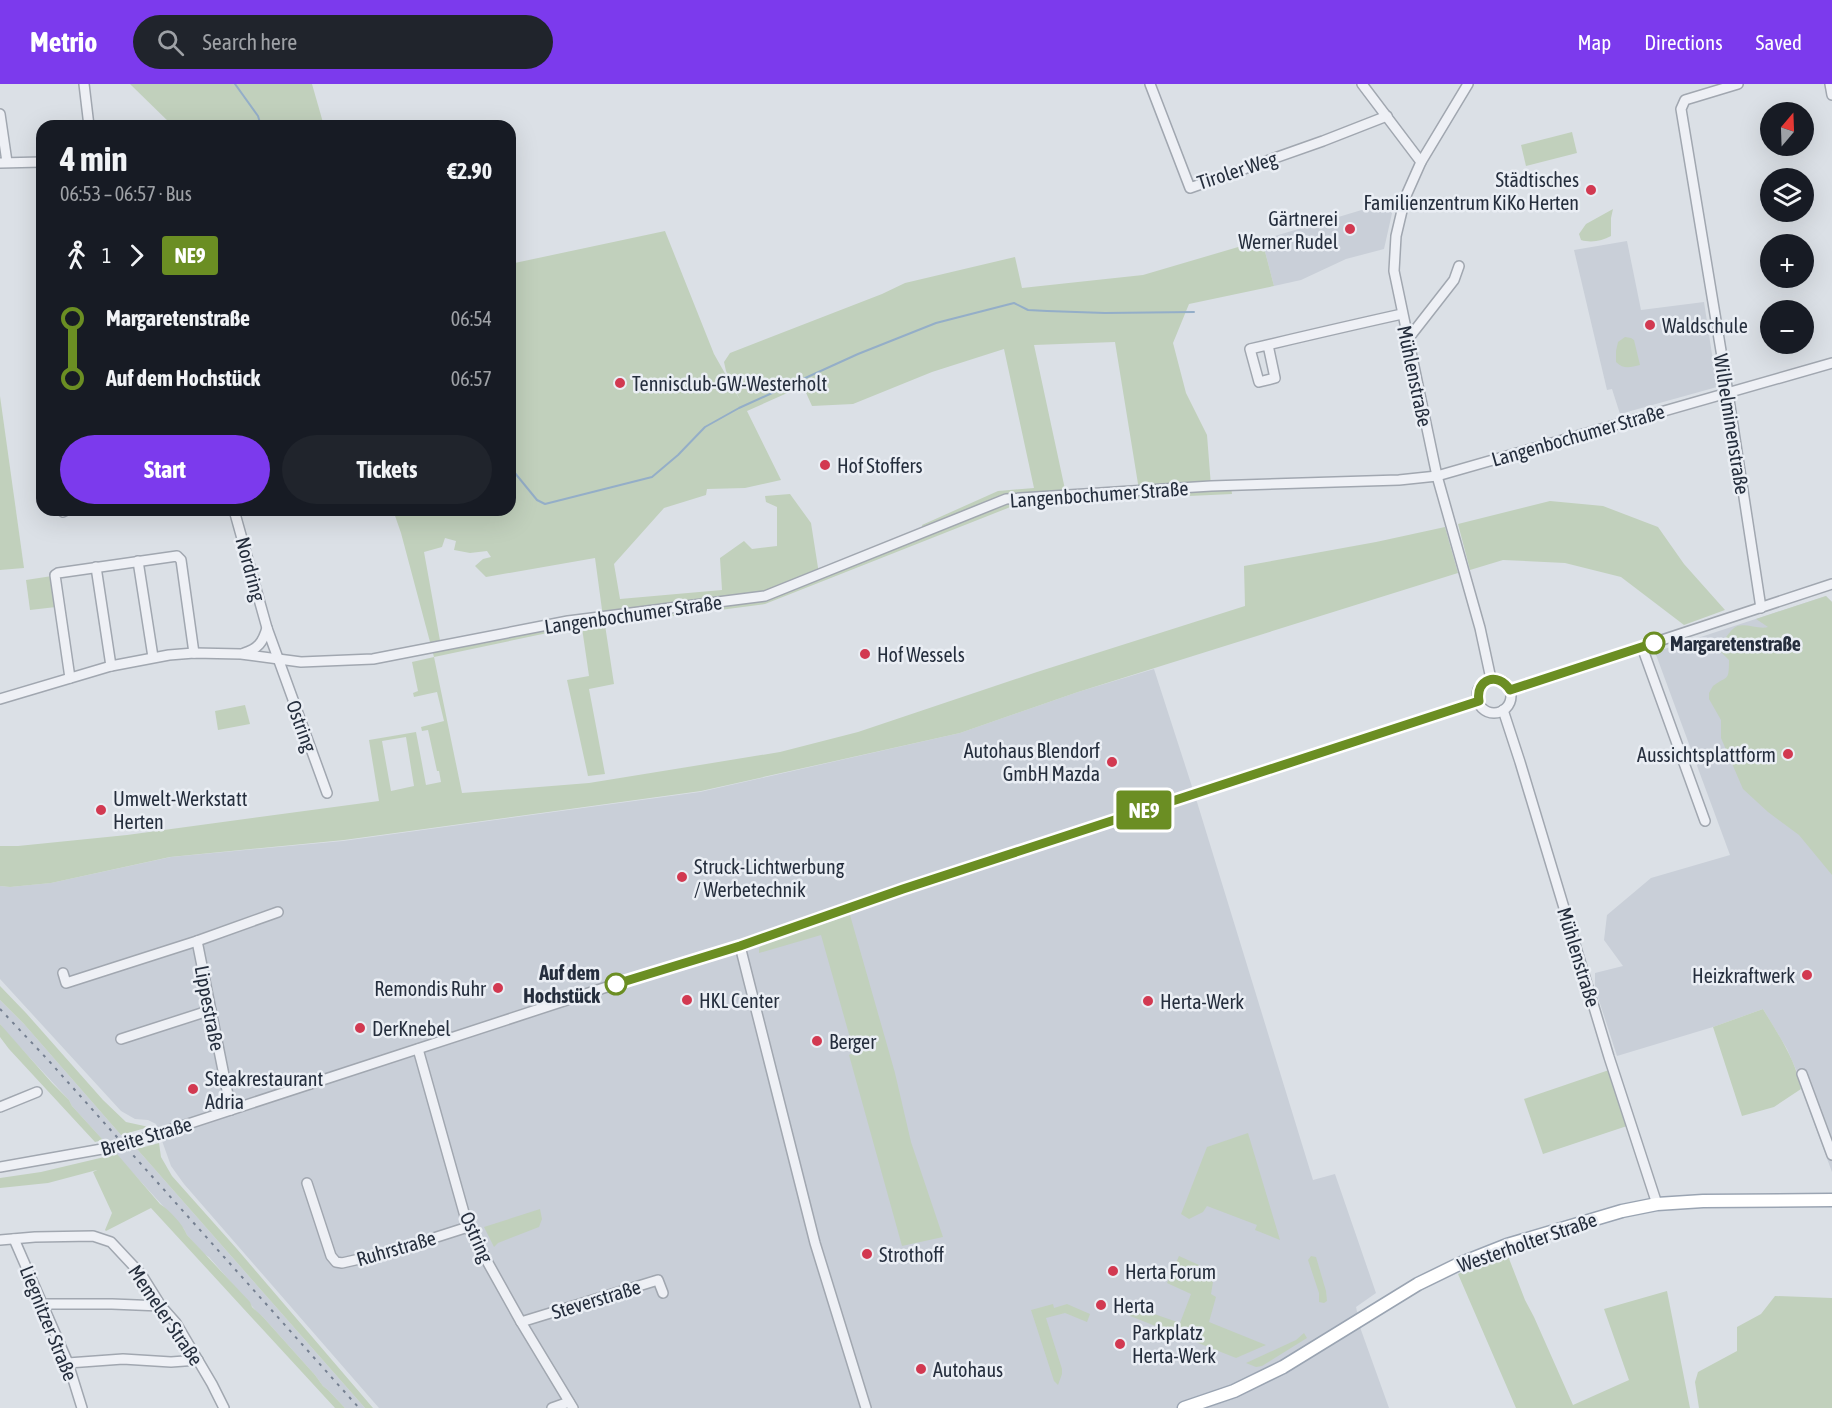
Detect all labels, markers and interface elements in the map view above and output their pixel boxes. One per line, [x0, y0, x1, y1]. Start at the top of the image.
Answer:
search box [133, 15, 553, 69]
text: Metrio [30, 26, 97, 58]
icon: search [154, 26, 187, 59]
text: Search here [202, 29, 297, 55]
text: Map [1577, 30, 1611, 54]
text: Directions [1644, 30, 1723, 54]
text: Saved [1756, 30, 1802, 54]
north arrow [1760, 102, 1814, 156]
map controls [1760, 102, 1814, 354]
text: 4 min [60, 140, 127, 178]
street label: Tiroler Weg [1194, 146, 1280, 194]
text: €2.90 [447, 158, 492, 184]
place label: Städtisches Familienzentrum KiKo Herten [1363, 168, 1579, 214]
button: layers [1760, 168, 1814, 222]
text: 06:53 – 06:57 · Bus [60, 182, 192, 205]
marker: Städtisches Familienzentrum KiKo Herten [1584, 183, 1598, 197]
place label: Gärtnerei Werner Rudel [1238, 207, 1339, 253]
marker: Gärtnerei Werner Rudel [1343, 222, 1357, 236]
button: + [1760, 234, 1814, 288]
icon: walk [60, 239, 93, 272]
icon: forward [120, 239, 153, 272]
text: NE9 [174, 243, 206, 267]
text: 1 [102, 244, 111, 267]
button: − [1760, 300, 1814, 354]
text: Margaretenstraße [106, 305, 250, 331]
text: 06:54 [451, 307, 492, 330]
place label: Waldschule [1662, 314, 1748, 337]
marker: Waldschule [1643, 318, 1657, 332]
street label: Mühlenstraße [1393, 323, 1437, 429]
street label: Wilhelminenstraße [1710, 352, 1754, 496]
text: Auf dem Hochstück [106, 365, 260, 391]
text: 06:57 [451, 367, 492, 390]
place label: Tennisclub-GW-Westerholt [632, 372, 827, 395]
marker: Tennisclub-GW-Westerholt [613, 376, 627, 390]
street label: Langenbochumer Straße [1489, 399, 1667, 471]
button: Start [60, 435, 270, 504]
button: Tickets [282, 435, 492, 504]
place label: Hof Stoffers [837, 454, 923, 477]
marker: Hof Stoffers [818, 458, 832, 472]
street label: Langenbochumer Straße [1009, 476, 1189, 512]
street label: Nordring [231, 534, 271, 604]
street label: Langenbochumer Straße [543, 590, 723, 638]
marker: Margaretenstraße [1643, 632, 1665, 654]
place label: Margaretenstraße [1670, 632, 1801, 655]
place label: Hof Wessels [877, 643, 965, 666]
marker: Hof Wessels [858, 647, 872, 661]
street label: Ostring [282, 697, 322, 755]
place label: Autohaus Blendorf GmbH Mazda [964, 739, 1100, 785]
place label: Aussichtsplattform [1637, 743, 1776, 766]
marker: Aussichtsplattform [1781, 747, 1795, 761]
marker: Autohaus Blendorf GmbH Mazda [1105, 755, 1119, 769]
place label: Umwelt-Werkstatt Herten [113, 787, 248, 833]
line badge: NE9 [1110, 790, 1178, 830]
text: NE9 [1128, 798, 1160, 822]
marker: Umwelt-Werkstatt Herten [94, 803, 108, 817]
place label: Struck-Lichtwerbung / Werbetechnik [694, 855, 845, 901]
marker: Struck-Lichtwerbung / Werbetechnik [675, 870, 689, 884]
street label: Mühlenstraße [1553, 905, 1605, 1009]
place label: Auf dem Hochstück [523, 961, 600, 1007]
street label: Lippestraße [190, 963, 230, 1053]
place label: Heizkraftwerk [1692, 964, 1795, 987]
marker: Heizkraftwerk [1800, 968, 1814, 982]
marker: Auf dem Hochstück [605, 973, 627, 995]
place label: Remondis Ruhr [374, 977, 487, 1000]
marker: Remondis Ruhr [491, 981, 505, 995]
place label: HKL Center [699, 989, 780, 1012]
place label: Herta-Werk [1160, 990, 1244, 1013]
marker: HKL Center [680, 993, 694, 1007]
marker: Herta-Werk [1141, 994, 1155, 1008]
place label: DerKnebel [372, 1017, 451, 1040]
marker: DerKnebel [353, 1021, 367, 1035]
place label: Berger [829, 1030, 877, 1053]
marker: Berger [810, 1034, 824, 1048]
place label: Steakrestaurant Adria [205, 1067, 323, 1113]
marker: Steakrestaurant Adria [186, 1082, 200, 1096]
street label: Breite Straße [98, 1112, 194, 1160]
street label: Westerholter Straße [1454, 1207, 1600, 1277]
street label: Ostring [456, 1208, 499, 1266]
street label: Ruhrstraße [354, 1226, 438, 1270]
place label: Strothoff [879, 1243, 944, 1266]
marker: Strothoff [860, 1247, 874, 1261]
street label: Memeler Straße [124, 1260, 208, 1370]
place label: Herta Forum [1125, 1260, 1216, 1283]
street label: Liegnitzer Straße [15, 1262, 83, 1384]
marker: Herta Forum [1106, 1264, 1120, 1278]
street label: Steverstraße [549, 1275, 643, 1323]
place label: Herta [1113, 1294, 1154, 1317]
marker: Herta [1094, 1298, 1108, 1312]
place label: Parkplatz Herta-Werk [1132, 1321, 1216, 1367]
marker: Parkplatz Herta-Werk [1113, 1337, 1127, 1351]
place label: Autohaus [933, 1358, 1003, 1381]
marker: Autohaus [914, 1362, 928, 1376]

